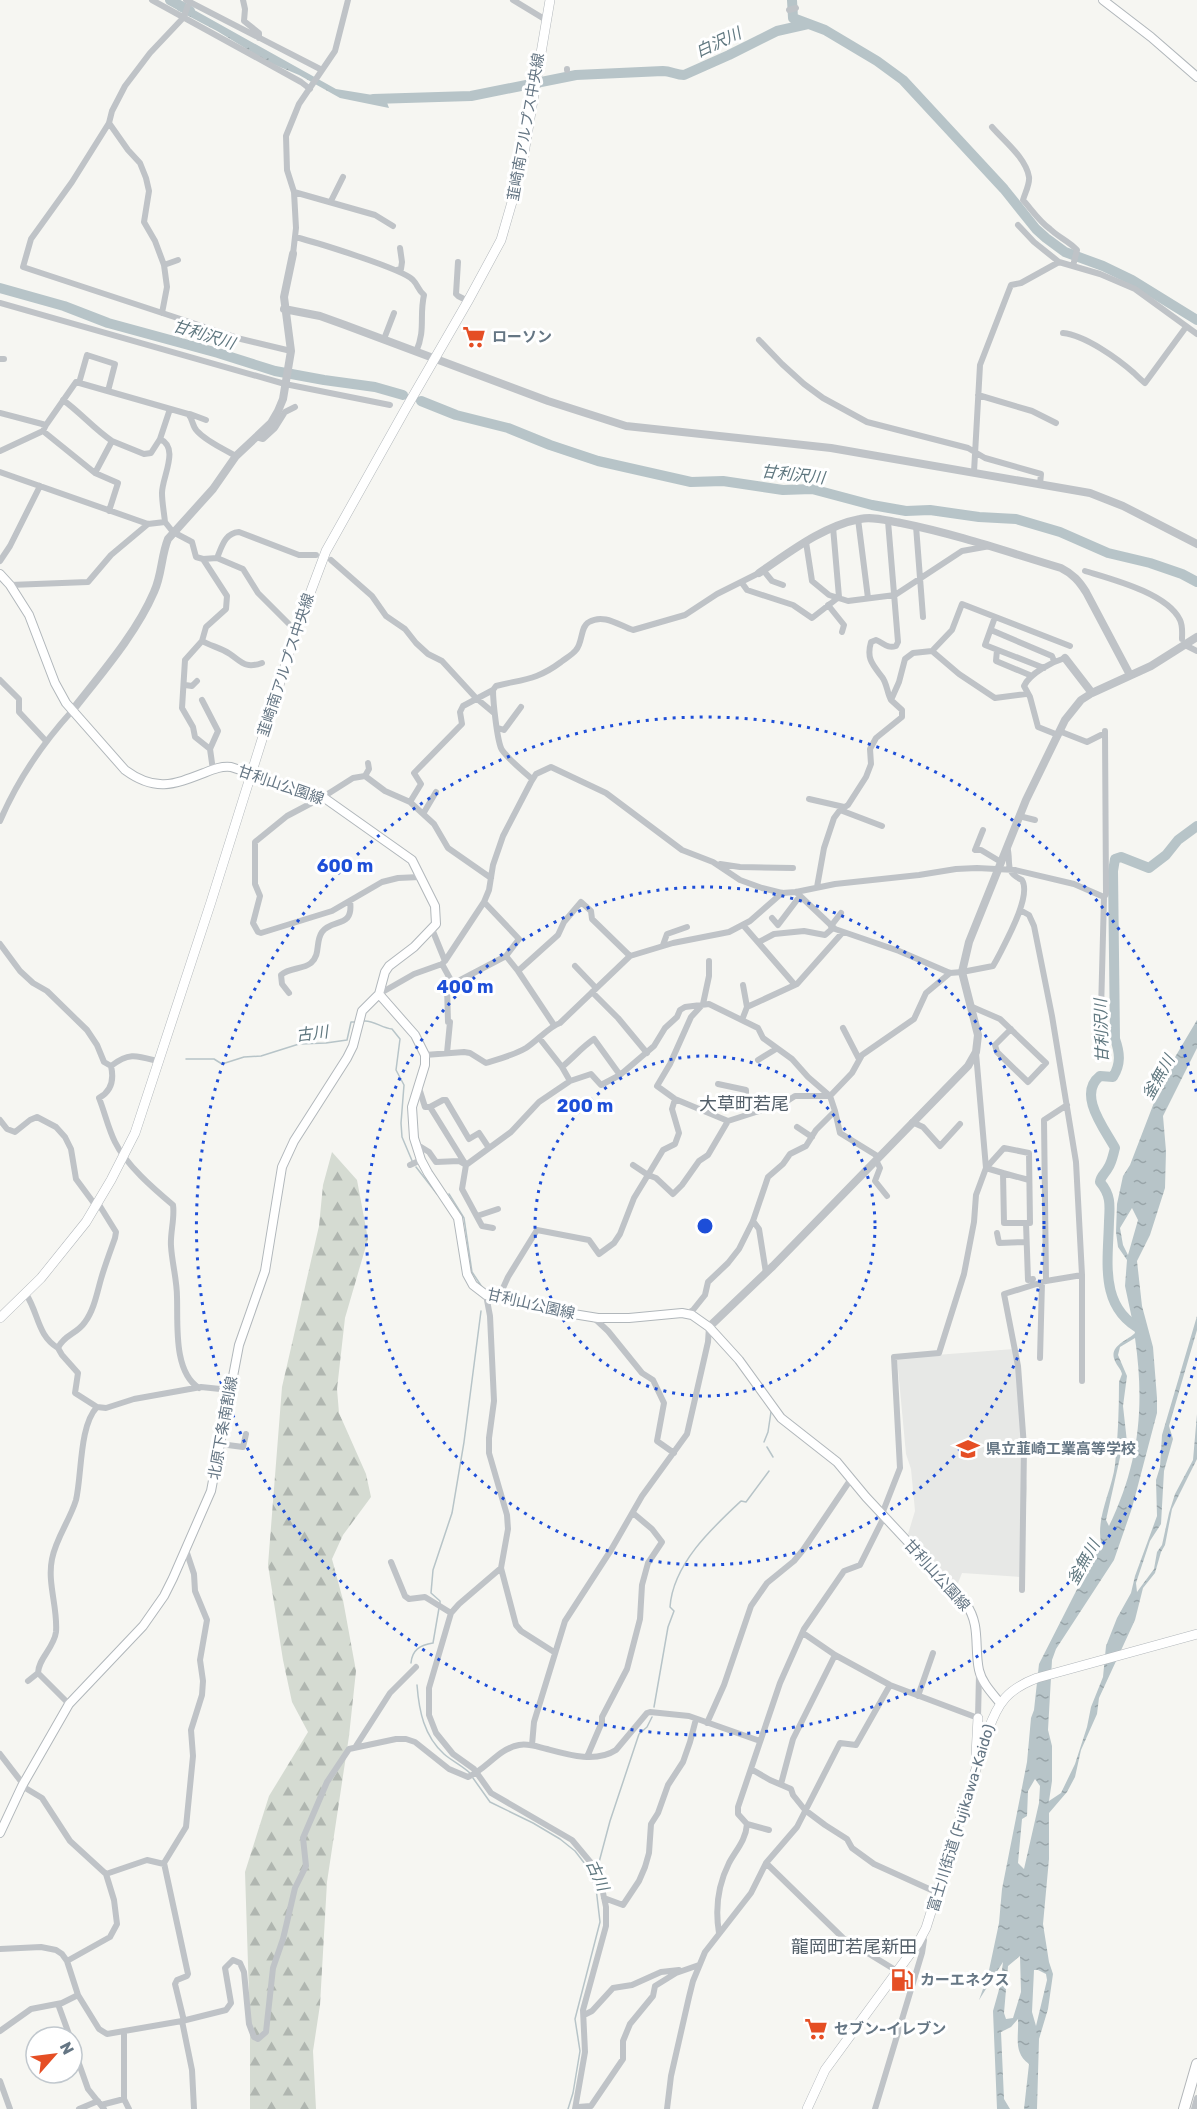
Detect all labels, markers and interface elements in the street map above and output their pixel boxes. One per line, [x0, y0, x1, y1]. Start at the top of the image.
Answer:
water label: 白沢川 [692, 23, 746, 61]
street label: 韮崎南アルプス中央線 [504, 52, 548, 202]
water label: 甘利沢川 [170, 316, 239, 354]
supermarket icon: ローソン [461, 324, 487, 350]
place label: ローソン [492, 328, 552, 346]
water label: 甘利沢川 [760, 462, 828, 487]
street label: 韮崎南アルプス中央線 [254, 591, 318, 739]
street label: 甘利山公園線 [236, 762, 326, 808]
text: 600 m [317, 855, 373, 877]
text: 400 m [436, 976, 494, 998]
water label: 甘利沢川 [1091, 997, 1112, 1063]
water label: 古川 [295, 1022, 331, 1045]
water label: 釜無川 [1138, 1050, 1179, 1103]
district label: 大草町若尾 [699, 1093, 789, 1115]
text: 200 m [557, 1095, 613, 1117]
centre of rings [695, 1216, 715, 1236]
street label: 甘利山公園線 [485, 1285, 577, 1323]
street label: 北原下条南割線 [205, 1375, 241, 1481]
school or university icon: 県立韮崎工業高等学校 [955, 1436, 981, 1462]
place label: 県立韮崎工業高等学校 [986, 1440, 1136, 1458]
water label: 釜無川 [1063, 1535, 1104, 1588]
street label: 甘利山公園線 [900, 1536, 974, 1614]
street label: 富士川街道 (Fujikawa-Kaido) [924, 1722, 998, 1914]
water label: 古川 [582, 1857, 614, 1896]
district label: 龍岡町若尾新田 [791, 1936, 917, 1958]
fuel station icon: カーエネクス [889, 1967, 915, 1993]
place label: カーエネクス [920, 1971, 1010, 1989]
supermarket icon: セブン-イレブン [803, 2016, 829, 2042]
place label: セブン-イレブン [834, 2020, 946, 2038]
north arrow [24, 2025, 84, 2085]
text: N [56, 2039, 78, 2058]

